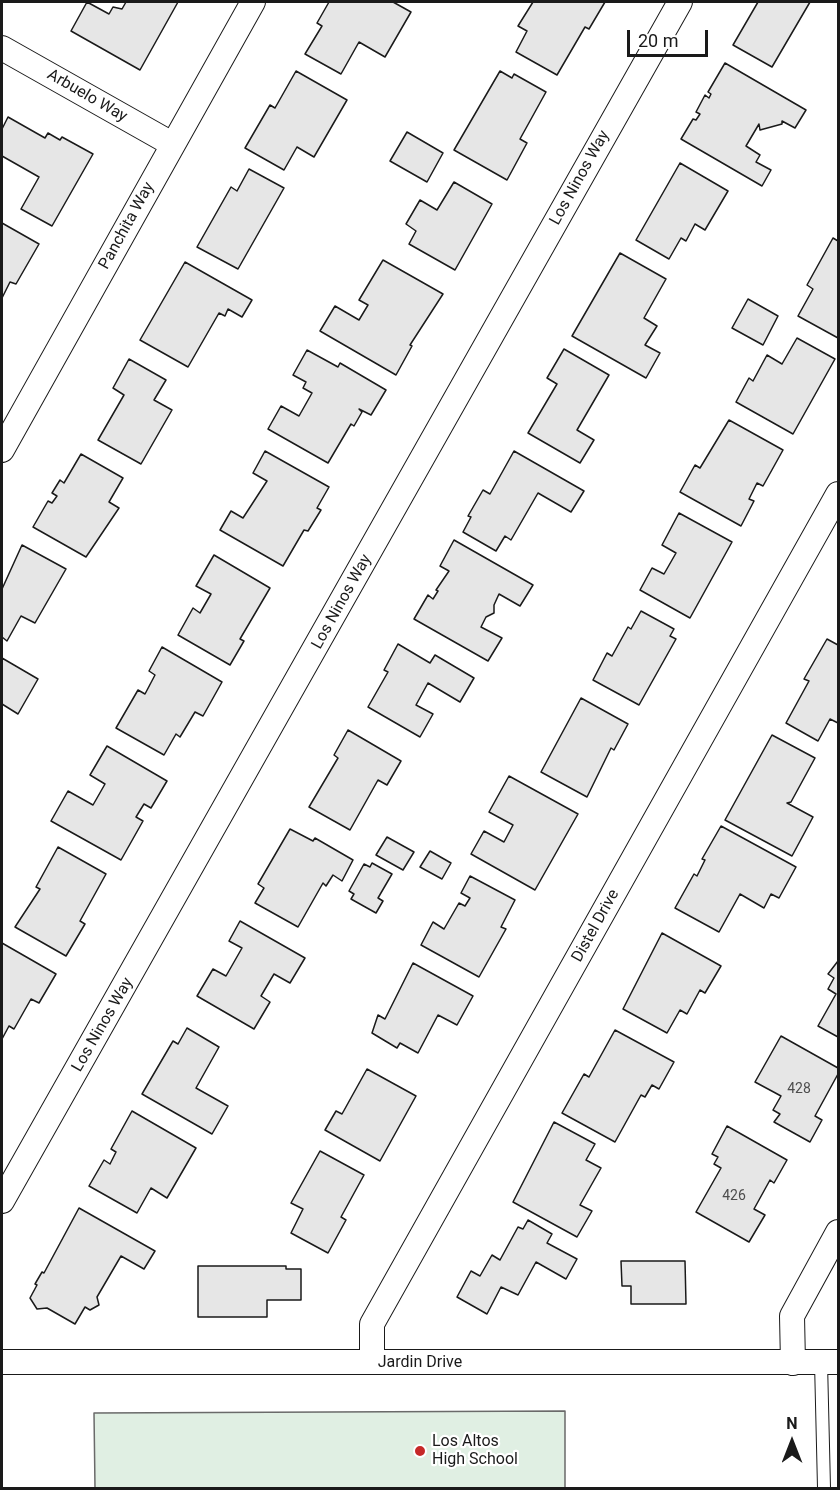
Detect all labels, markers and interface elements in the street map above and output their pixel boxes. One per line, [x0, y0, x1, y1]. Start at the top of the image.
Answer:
scale bar [630, 18, 711, 56]
text: 20 m [638, 30, 678, 51]
street label: Arbuelo Way [44, 65, 130, 127]
street label: Los Ninos Way [546, 127, 614, 229]
street label: Panchita Way [95, 179, 159, 273]
street label: Los Ninos Way [308, 551, 376, 653]
street label: Distel Drive [568, 886, 624, 966]
street label: Los Ninos Way [68, 974, 138, 1076]
house number: 428 [787, 1081, 811, 1097]
house number: 426 [722, 1188, 746, 1204]
street label: Jardin Drive [378, 1353, 462, 1373]
north arrow [762, 1412, 822, 1472]
text: N [786, 1414, 798, 1433]
place label: Los Altos High School [432, 1432, 518, 1470]
marker: Los Altos High School [413, 1444, 427, 1458]

